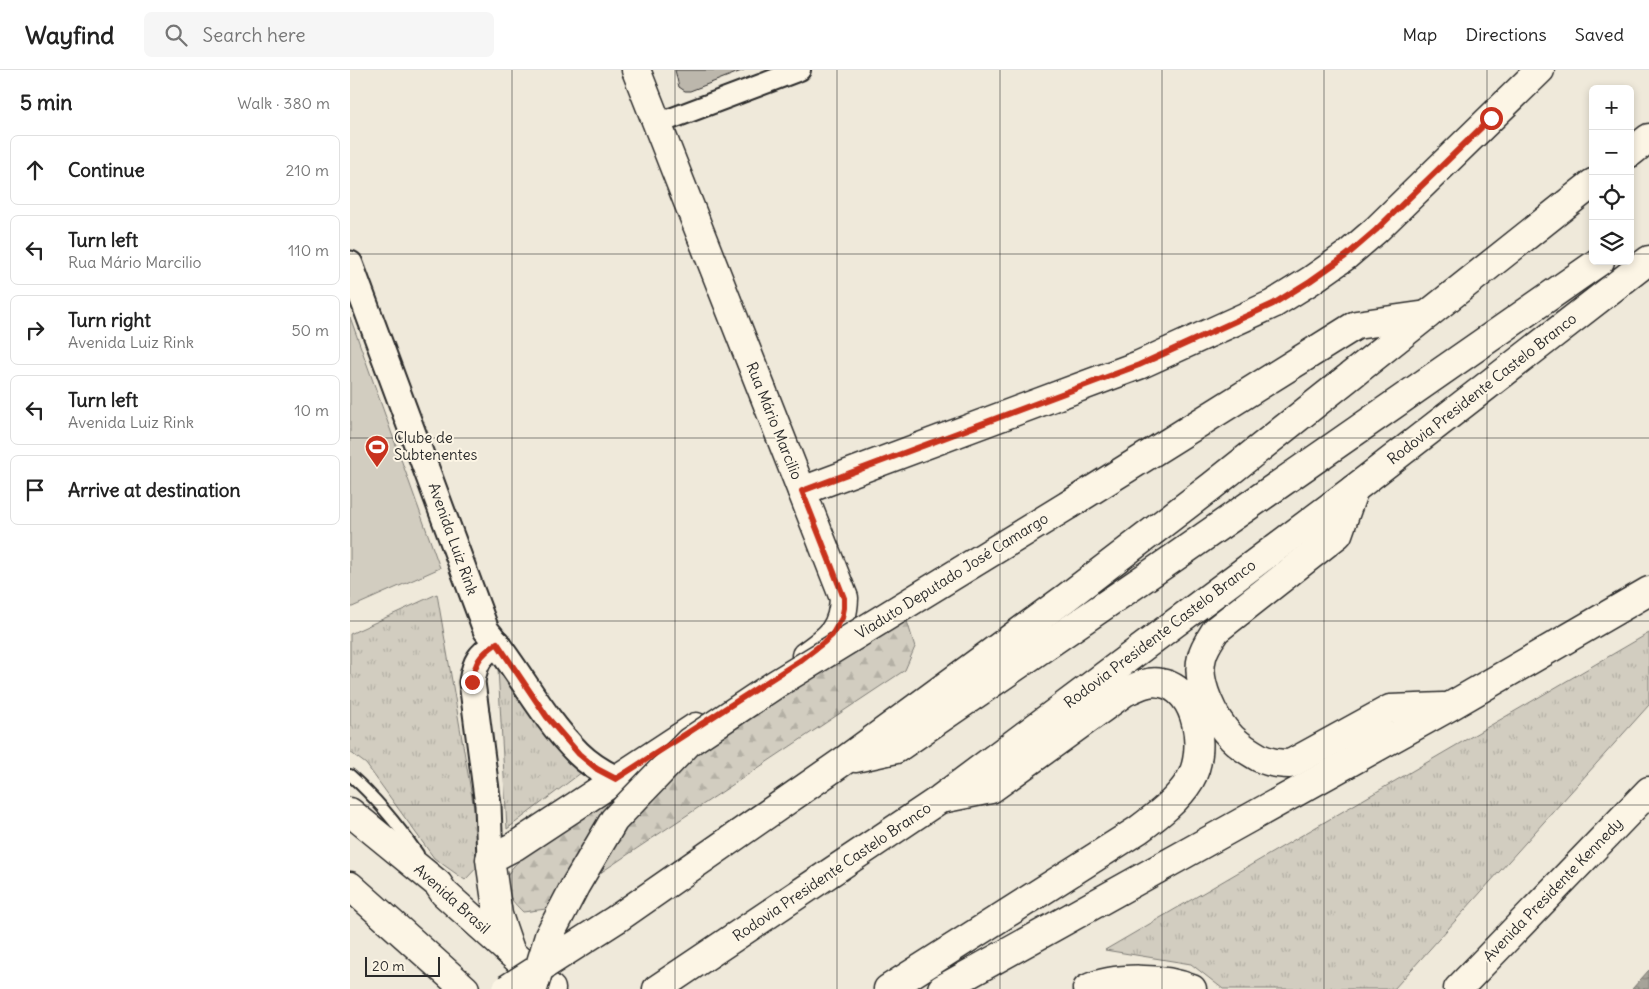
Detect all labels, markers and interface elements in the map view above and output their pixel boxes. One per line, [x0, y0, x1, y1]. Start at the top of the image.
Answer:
search box [144, 12, 494, 57]
text: Wayfind [25, 20, 114, 50]
icon: search [162, 21, 190, 49]
text: Search here [202, 23, 306, 47]
text: Map [1402, 23, 1437, 46]
text: Directions [1465, 23, 1547, 46]
text: Saved [1575, 23, 1624, 46]
map controls [1589, 85, 1634, 265]
button: + [1589, 85, 1634, 130]
text: 5 min [20, 89, 72, 116]
text: Walk · 380 m [237, 93, 330, 113]
route start [1480, 107, 1503, 130]
button: − [1589, 130, 1634, 175]
icon: ahead [21, 156, 49, 184]
text: Continue [68, 158, 145, 182]
text: 210 m [286, 160, 329, 180]
button: locate [1589, 175, 1634, 220]
button: layers [1589, 220, 1634, 265]
text: Turn left [68, 228, 138, 252]
icon: left [21, 236, 49, 264]
text: 110 m [288, 240, 329, 260]
text: Rua Mário Marcilio [68, 252, 202, 272]
text: Turn right [68, 308, 151, 332]
street label: Rodovia Presidente Castelo Branco [1383, 309, 1580, 468]
icon: right [21, 316, 49, 344]
text: 50 m [291, 320, 329, 340]
text: Avenida Luiz Rink [68, 332, 194, 352]
street label: Rua Mário Marcilio [742, 359, 807, 482]
text: Turn left [68, 388, 138, 412]
icon: left [21, 396, 49, 424]
text: 10 m [294, 400, 329, 420]
text: Avenida Luiz Rink [68, 412, 194, 432]
place label: Clube de Subtenentes [394, 428, 478, 464]
sports icon: Clube de Subtenentes [364, 434, 390, 468]
icon: arrive [21, 476, 49, 504]
text: Arrive at destination [68, 478, 241, 502]
street label: Avenida Luiz Rink [424, 480, 483, 598]
street label: Viaduto Deputado José Camargo [852, 508, 1052, 643]
street label: Rodovia Presidente Castelo Branco [1060, 555, 1259, 712]
route end [461, 671, 484, 694]
street label: Rodovia Presidente Castelo Branco [729, 798, 935, 945]
street label: Avenida Presidente Kennedy [1479, 814, 1626, 966]
street label: Avenida Brasil [410, 860, 494, 938]
scale bar [365, 954, 440, 977]
text: 20 m [372, 957, 405, 975]

